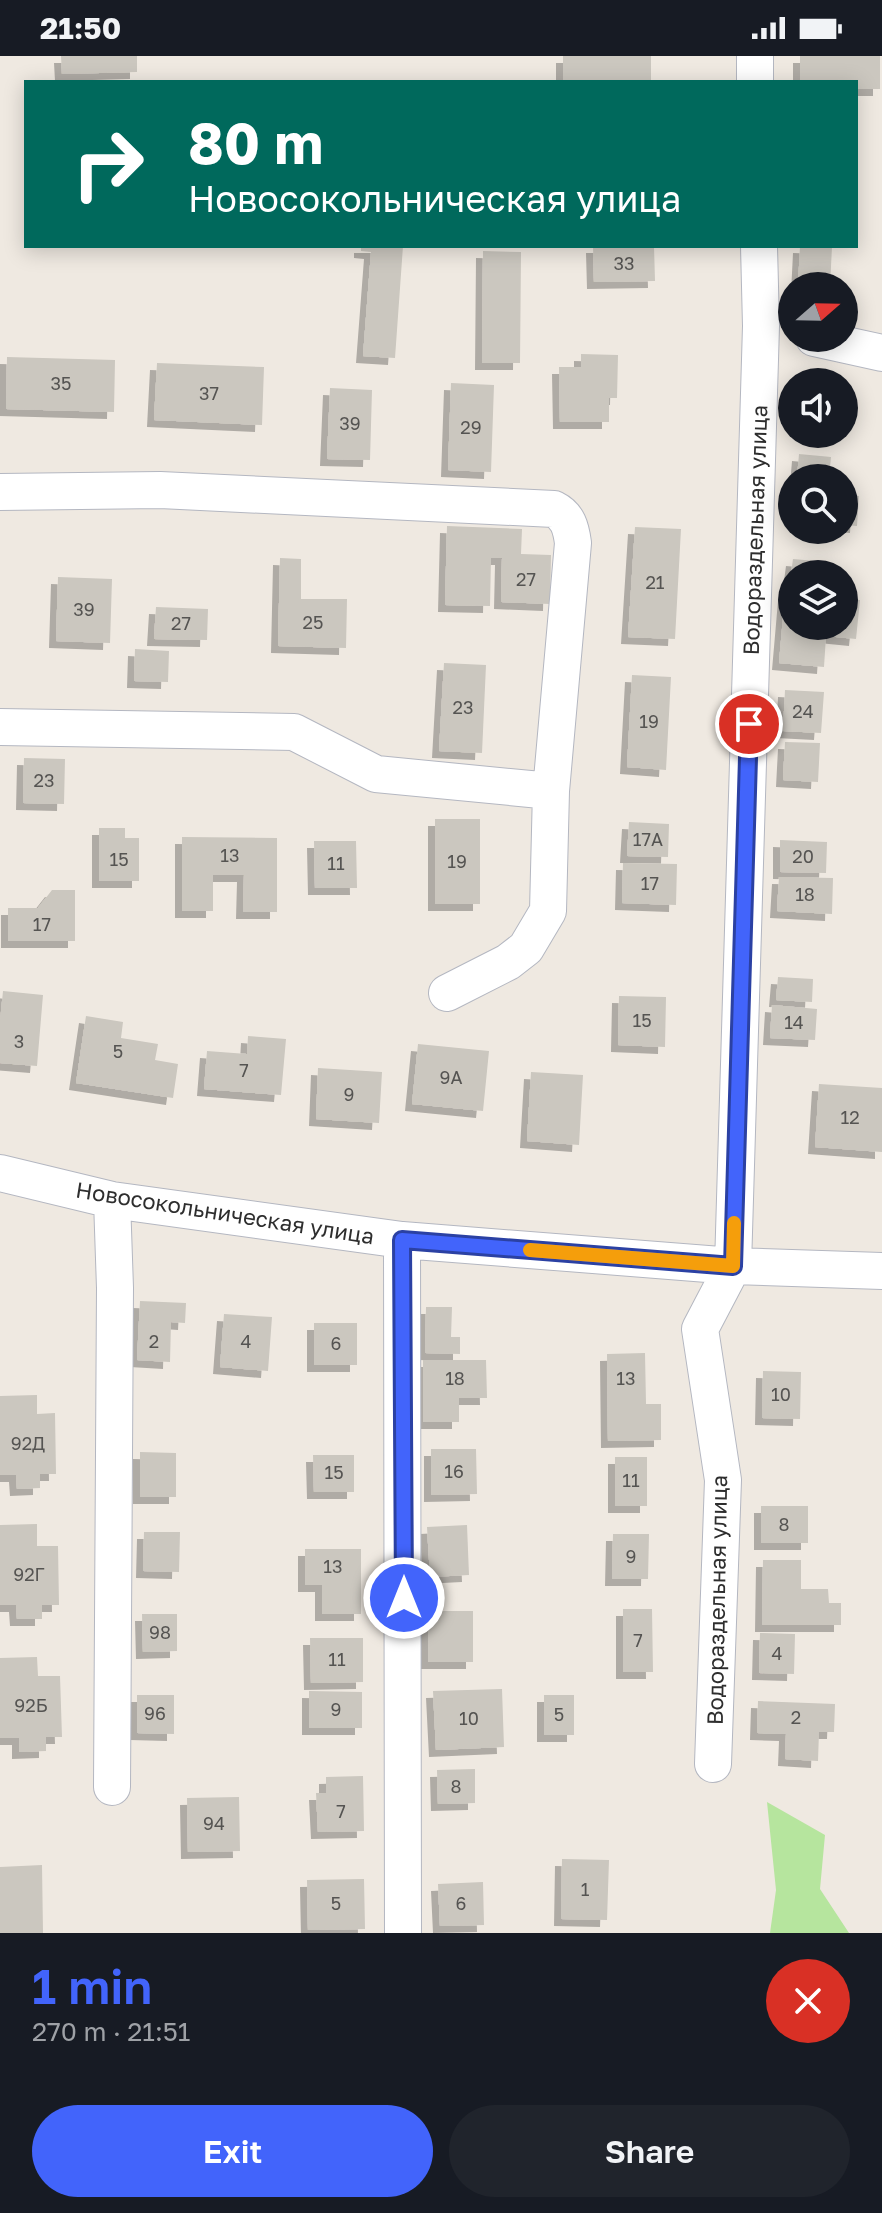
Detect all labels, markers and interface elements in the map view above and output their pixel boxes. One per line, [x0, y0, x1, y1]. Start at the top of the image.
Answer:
text: 21:50 [40, 10, 121, 46]
text: 80 m [188, 109, 323, 176]
icon: right [56, 112, 160, 216]
text: Новосокольническая улица [188, 177, 681, 220]
house number: 33 [613, 252, 635, 274]
north arrow [778, 272, 858, 352]
map controls [778, 272, 858, 640]
button: sound [778, 368, 858, 448]
house number: 35 [51, 372, 71, 394]
house number: 37 [199, 382, 219, 404]
street label: Водораздельная улица [737, 404, 772, 656]
house number: 39 [339, 412, 361, 434]
house number: 29 [460, 416, 482, 438]
button: search [778, 464, 858, 544]
button: layers [778, 560, 858, 640]
house number: 27 [516, 568, 536, 590]
house number: 21 [645, 571, 665, 593]
house number: 39 [73, 598, 95, 620]
house number: 25 [303, 611, 323, 633]
house number: 27 [171, 612, 191, 634]
pin [715, 690, 783, 758]
house number: 23 [453, 696, 473, 718]
house number: 24 [792, 700, 814, 722]
icon: arrive [727, 702, 771, 746]
house number: 19 [639, 710, 659, 732]
house number: 23 [34, 769, 54, 791]
house number: 17А [633, 828, 663, 850]
house number: 13 [220, 844, 240, 866]
house number: 20 [792, 845, 814, 867]
house number: 15 [109, 848, 129, 870]
house number: 19 [447, 850, 467, 872]
house number: 11 [327, 852, 345, 874]
house number: 17 [641, 872, 659, 894]
house number: 18 [795, 883, 815, 905]
house number: 17 [33, 913, 51, 935]
house number: 15 [632, 1009, 652, 1031]
house number: 14 [784, 1011, 804, 1033]
house number: 3 [14, 1030, 24, 1052]
house number: 5 [113, 1040, 123, 1062]
house number: 7 [239, 1059, 249, 1081]
house number: 9А [440, 1066, 462, 1088]
house number: 9 [344, 1083, 354, 1105]
house number: 12 [840, 1106, 860, 1128]
street label: Новосокольническая улица [74, 1176, 376, 1249]
house number: 2 [149, 1330, 159, 1352]
house number: 4 [241, 1330, 252, 1352]
house number: 6 [331, 1332, 341, 1354]
house number: 18 [445, 1367, 465, 1389]
house number: 13 [616, 1367, 636, 1389]
house number: 10 [771, 1383, 791, 1405]
house number: 92Д [11, 1432, 45, 1454]
house number: 16 [444, 1460, 464, 1482]
house number: 15 [324, 1461, 344, 1483]
house number: 11 [622, 1469, 640, 1491]
street label: Водораздельная улица [701, 1475, 732, 1725]
house number: 8 [779, 1513, 789, 1535]
house number: 9 [626, 1545, 636, 1567]
house number: 13 [323, 1555, 343, 1577]
position arrow [362, 1556, 446, 1640]
house number: 92Г [13, 1563, 45, 1585]
house number: 98 [149, 1621, 171, 1643]
house number: 7 [633, 1629, 643, 1651]
house number: 4 [772, 1642, 783, 1664]
house number: 11 [328, 1648, 346, 1670]
house number: 92Б [14, 1694, 48, 1716]
house number: 9 [331, 1698, 341, 1720]
house number: 96 [144, 1702, 166, 1724]
house number: 5 [554, 1703, 564, 1725]
house number: 2 [791, 1706, 801, 1728]
house number: 10 [459, 1707, 479, 1729]
house number: 8 [451, 1775, 461, 1797]
house number: 7 [336, 1800, 346, 1822]
house number: 94 [203, 1812, 225, 1834]
house number: 1 [581, 1878, 590, 1900]
house number: 5 [331, 1892, 341, 1914]
house number: 6 [456, 1892, 466, 1914]
text: 1 min [32, 1957, 152, 2015]
button: close [766, 1959, 850, 2043]
text: 270 m · 21:51 [32, 2016, 190, 2047]
button: Exit [32, 2105, 433, 2197]
button: Share [449, 2105, 850, 2197]

